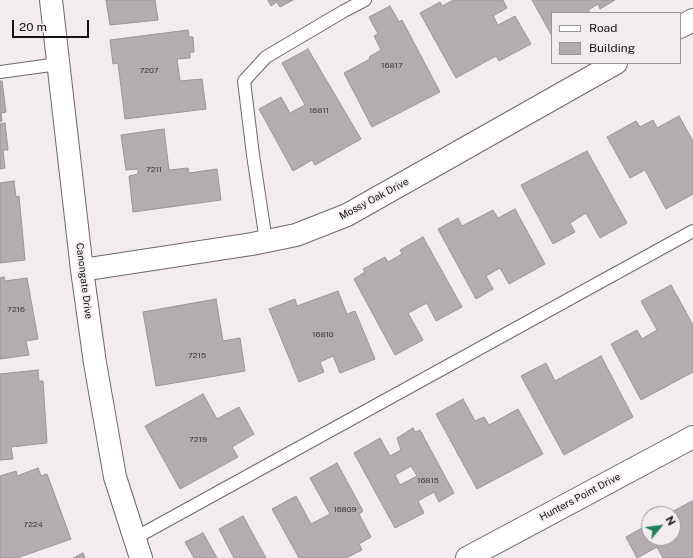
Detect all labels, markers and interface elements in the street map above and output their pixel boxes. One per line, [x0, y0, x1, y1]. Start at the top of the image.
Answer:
scale bar [14, 12, 91, 38]
legend [551, 12, 681, 64]
text: 20 m [19, 20, 47, 34]
text: Road [589, 21, 617, 35]
text: Building [589, 41, 635, 55]
house number: 16817 [381, 61, 403, 71]
house number: 7207 [139, 66, 159, 76]
house number: 16811 [309, 106, 329, 116]
house number: 7211 [146, 165, 162, 175]
street label: Mossy Oak Drive [337, 176, 411, 222]
street label: Canongate Drive [73, 242, 95, 320]
house number: 7216 [7, 305, 25, 315]
house number: 16810 [312, 330, 334, 340]
house number: 7215 [188, 351, 206, 361]
house number: 7219 [189, 435, 207, 445]
street label: Hunters Point Drive [537, 471, 623, 523]
house number: 16815 [417, 476, 439, 486]
house number: 16809 [333, 505, 357, 515]
north arrow [641, 506, 681, 546]
text: N [663, 514, 678, 527]
house number: 7224 [23, 520, 43, 530]

